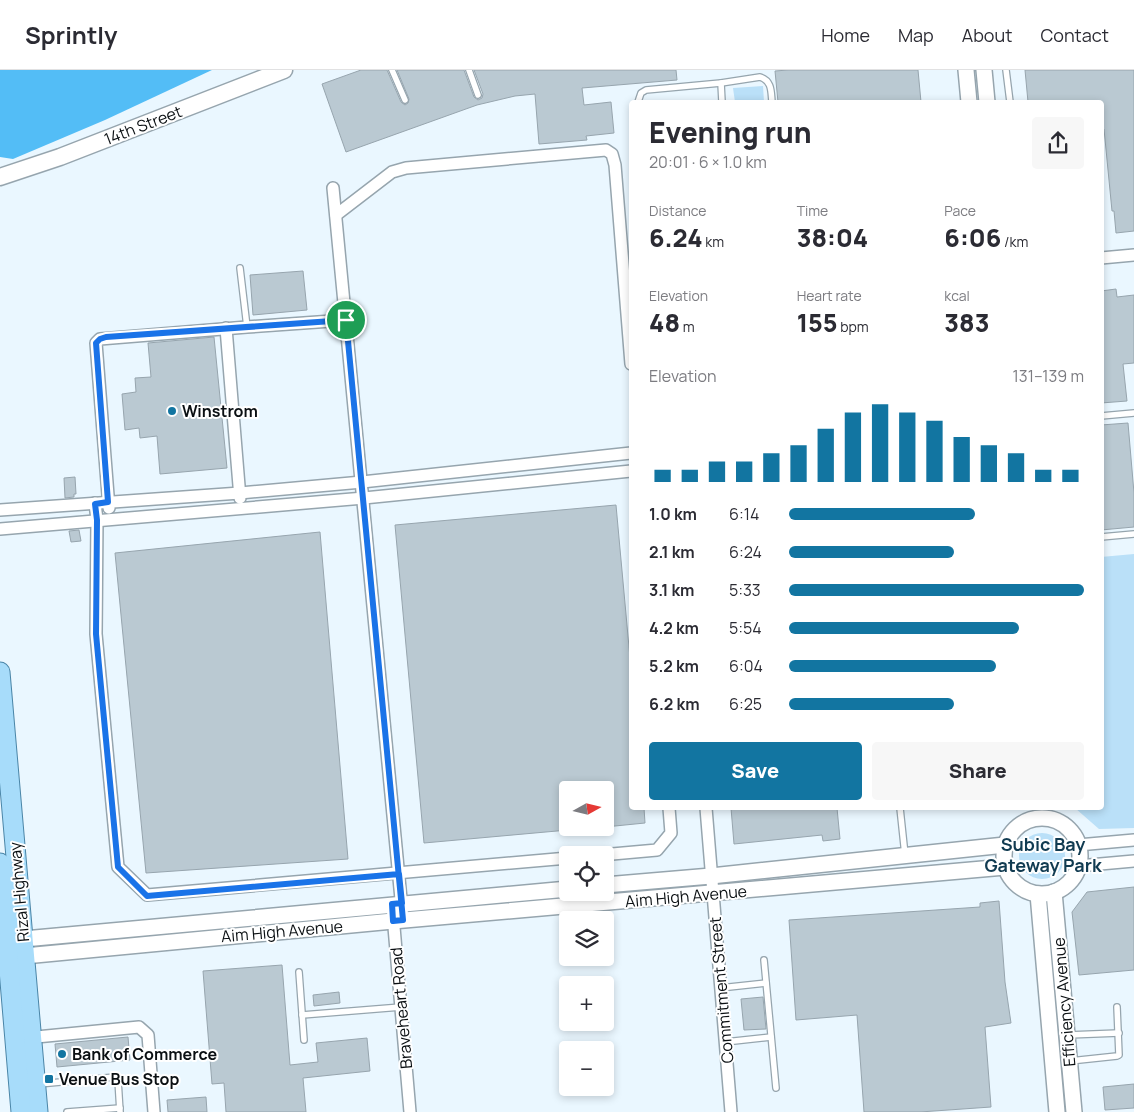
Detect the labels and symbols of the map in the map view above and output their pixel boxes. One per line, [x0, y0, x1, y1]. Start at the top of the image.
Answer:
street label: 14th Street [101, 100, 185, 150]
pin [325, 299, 367, 341]
place label: Winstrom [182, 400, 258, 422]
marker: Winstrom [166, 405, 178, 417]
north arrow [559, 781, 614, 836]
district label: Subic Bay Gateway Park [984, 832, 1103, 877]
street label: Rizal Highway [4, 841, 34, 943]
street label: Aim High Avenue [624, 880, 748, 912]
street label: Aim High Avenue [220, 915, 344, 947]
street label: Commitment Street [704, 916, 738, 1064]
street label: Efficiency Avenue [1047, 937, 1081, 1067]
street label: Braveheart Road [385, 946, 417, 1070]
place label: Bank of Commerce [72, 1043, 217, 1065]
marker: Bank of Commerce [56, 1048, 68, 1060]
place label: Venue Bus Stop [59, 1068, 179, 1090]
marker: Venue Bus Stop [43, 1073, 55, 1085]

